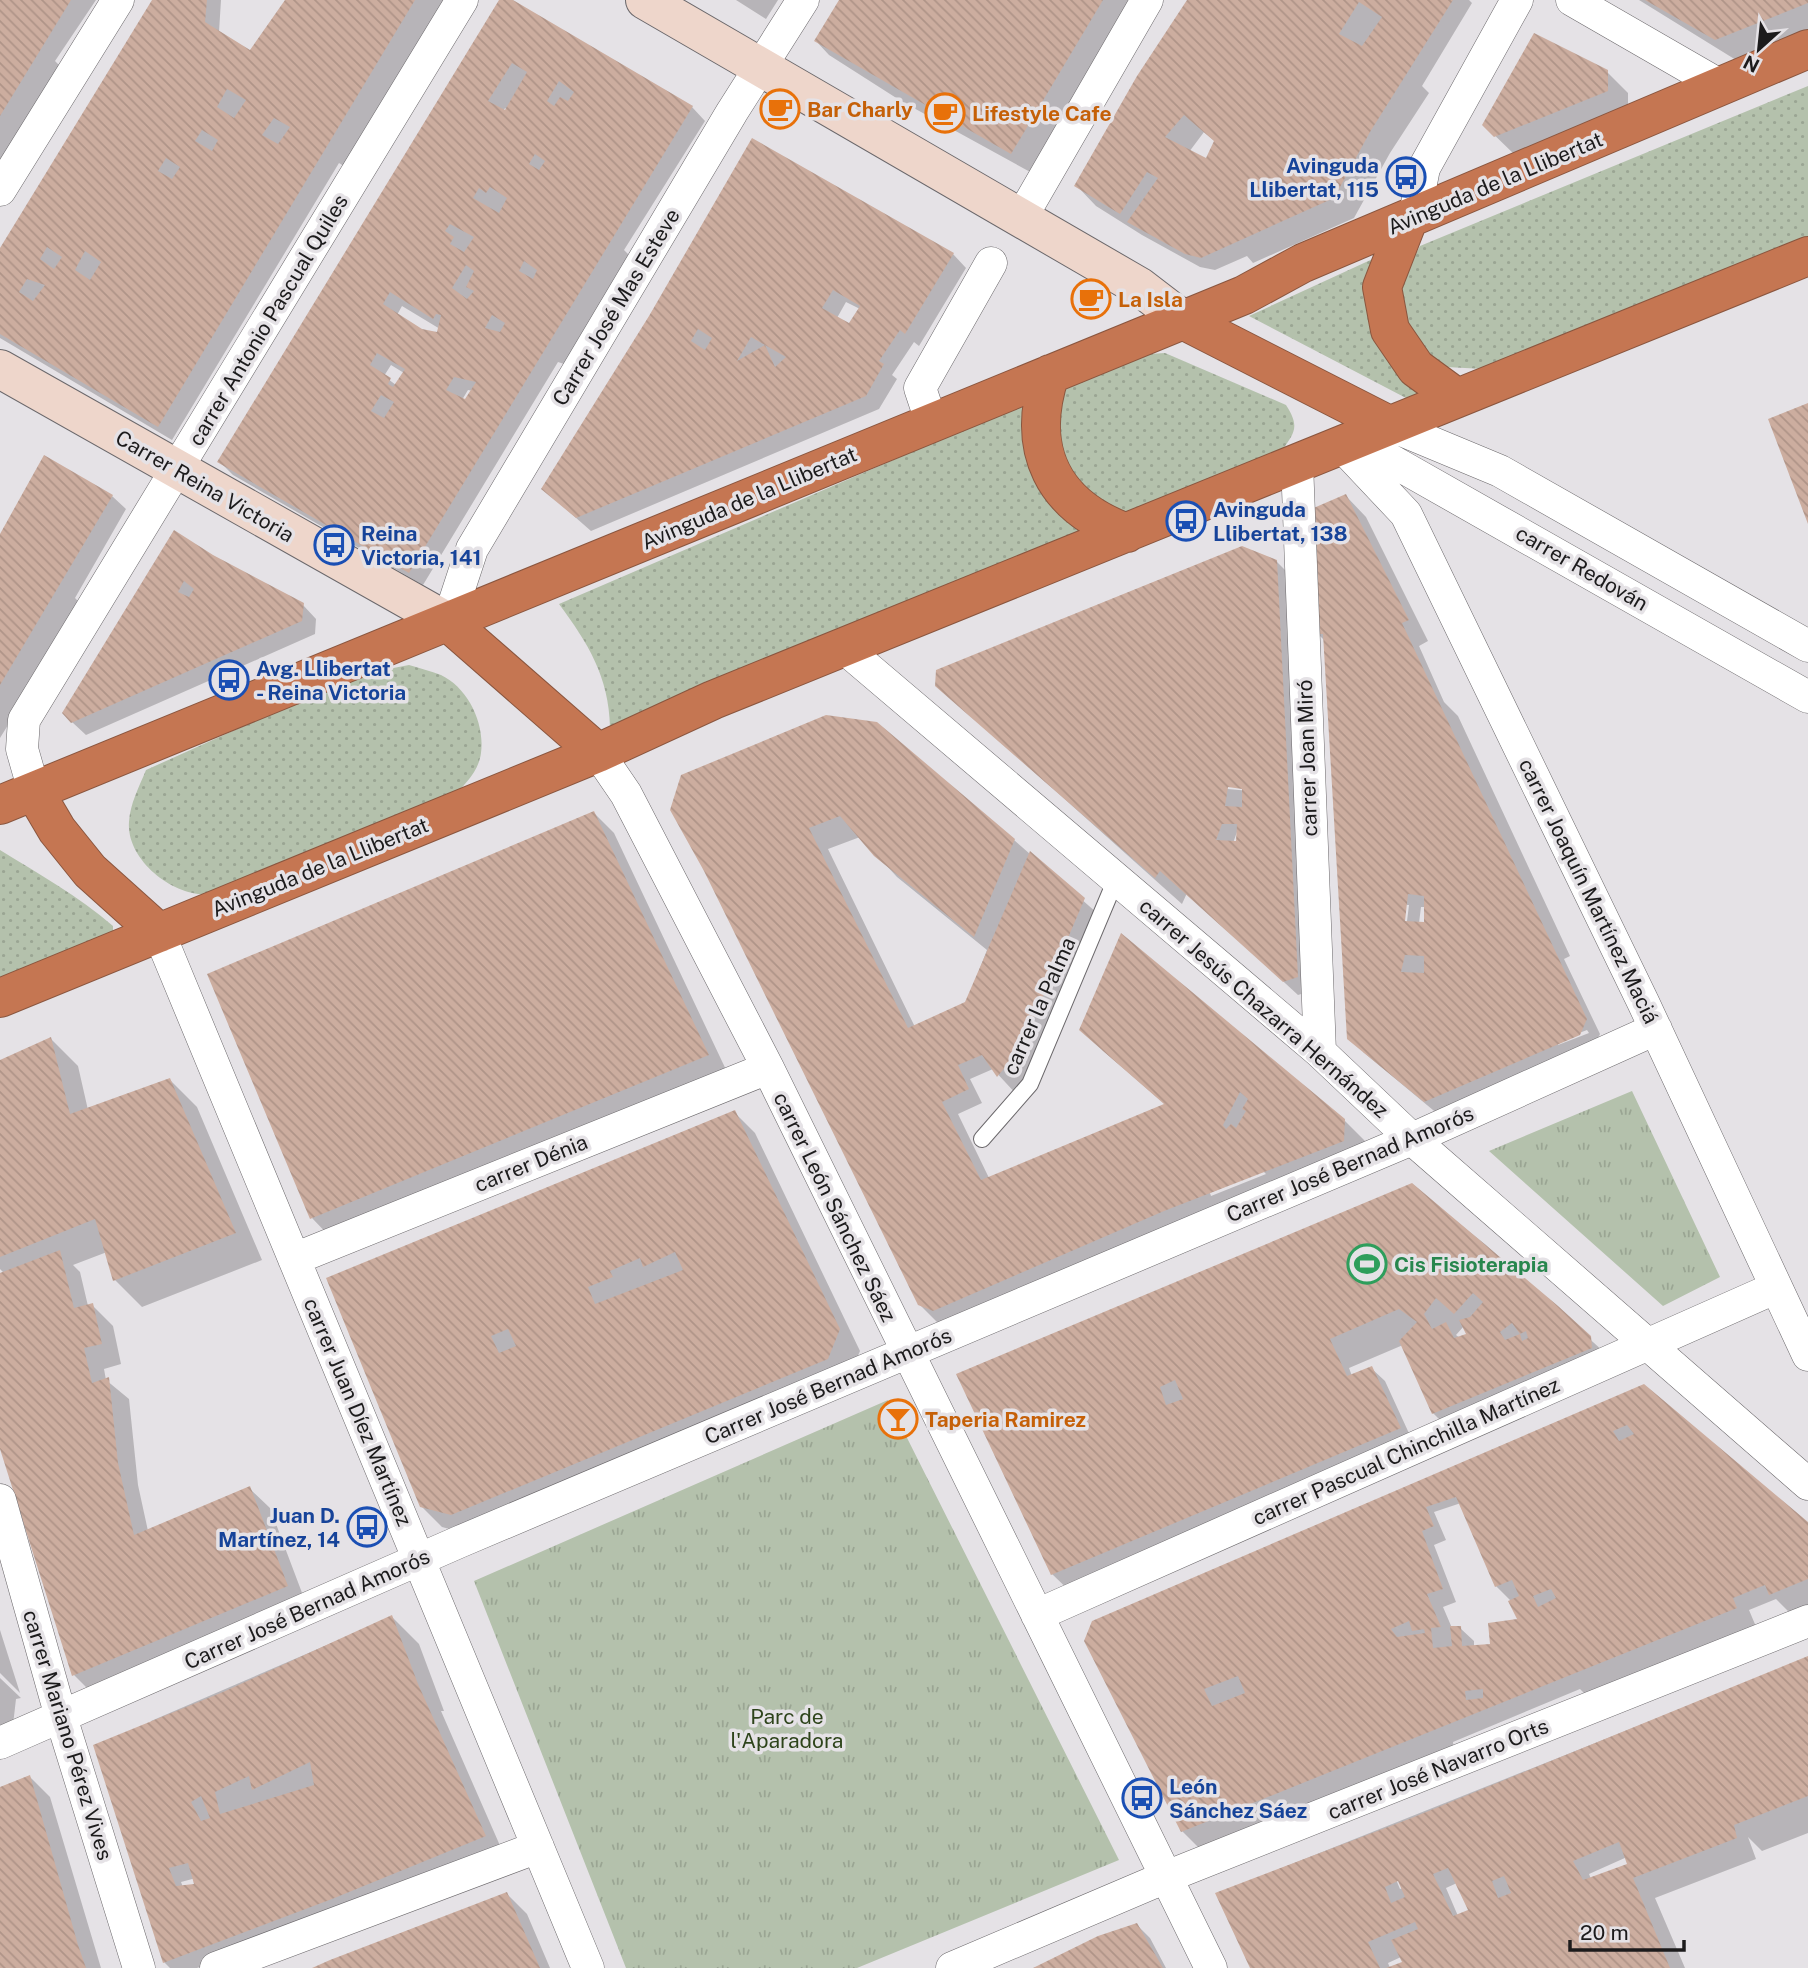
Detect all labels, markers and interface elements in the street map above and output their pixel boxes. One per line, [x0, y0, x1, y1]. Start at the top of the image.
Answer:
north arrow [1724, 14, 1794, 84]
text: N [1740, 51, 1763, 77]
cafe icon: Bar Charly [759, 88, 801, 130]
cafe icon: Lifestyle Cafe [924, 92, 966, 134]
place label: Bar Charly [807, 97, 913, 122]
place label: Lifestyle Cafe [972, 101, 1112, 126]
street label: Avinguda de la Llibertat [1384, 126, 1606, 240]
place label: Avinguda Llibertat, 115 [1249, 153, 1379, 202]
bus stop icon: Avinguda Llibertat, 115 [1385, 156, 1427, 198]
street label: carrer Antonio Pascual Quiles [183, 190, 353, 450]
street label: Carrer José Mas Esteve [547, 204, 685, 410]
cafe icon: La Isla [1070, 278, 1112, 320]
place label: La Isla [1118, 287, 1183, 312]
street label: Carrer Reina Victoria [111, 425, 299, 547]
street label: Avinguda de la Llibertat [638, 441, 860, 555]
place label: Avinguda Llibertat, 138 [1213, 497, 1348, 546]
bus stop icon: Avinguda Llibertat, 138 [1165, 500, 1207, 542]
street label: carrer Redován [1512, 520, 1652, 616]
place label: Reina Victoria, 141 [361, 521, 481, 570]
bus stop icon: Reina Victoria, 141 [313, 524, 355, 566]
place label: Avg. Llibertat - Reina Victoria [256, 656, 406, 705]
bus stop icon: Avg. Llibertat - Reina Victoria [208, 659, 250, 701]
street label: carrer Joan Miró [1292, 679, 1322, 837]
street label: carrer Joaquín Martínez Maciá [1514, 754, 1664, 1028]
street label: Avinguda de la Llibertat [208, 812, 432, 922]
street label: carrer Jesús Chazarra Hernández [1134, 893, 1394, 1123]
street label: carrer la Palma [997, 933, 1081, 1079]
street label: carrer León Sánchez Sáez [768, 1088, 902, 1326]
street label: Carrer José Bernad Amorós [1223, 1101, 1477, 1227]
street label: carrer Dénia [471, 1129, 591, 1197]
sports icon: Cis Fisioterapia [1346, 1243, 1388, 1285]
place label: Cis Fisioterapia [1394, 1252, 1548, 1277]
street label: carrer Juan Díez Martínez [299, 1294, 417, 1530]
street label: Carrer José Bernad Amorós [701, 1323, 955, 1449]
street label: carrer Pascual Chinchilla Martínez [1249, 1372, 1563, 1530]
bar icon: Taperia Ramirez [877, 1398, 919, 1440]
place label: Taperia Ramirez [925, 1407, 1086, 1432]
place label: Juan D. Martínez, 14 [218, 1503, 340, 1552]
bus stop icon: Juan D. Martínez, 14 [346, 1506, 388, 1548]
street label: Carrer José Bernad Amorós [180, 1544, 434, 1674]
street label: carrer Mariano Pérez Vives [18, 1607, 118, 1863]
park label: Parc de l'Aparadora [731, 1704, 843, 1753]
street label: carrer José Navarro Orts [1324, 1713, 1552, 1825]
place label: León Sánchez Sáez [1169, 1774, 1307, 1823]
bus stop icon: León Sánchez Sáez [1121, 1777, 1163, 1819]
scale bar [1570, 1909, 1684, 1953]
text: 20 m [1580, 1920, 1629, 1945]

